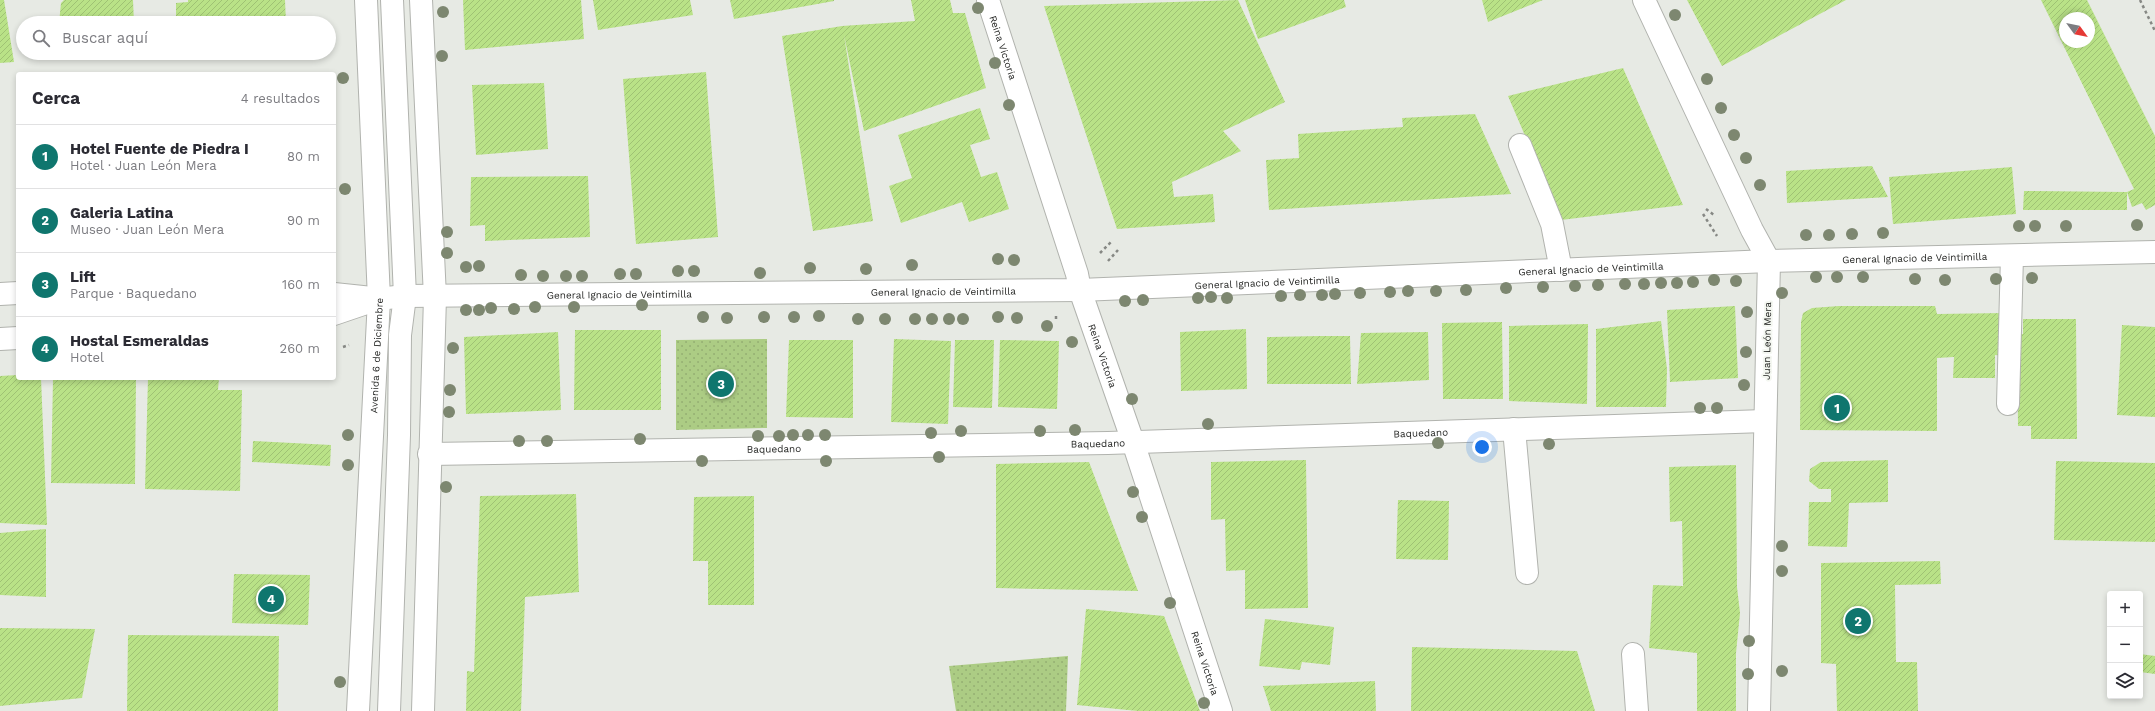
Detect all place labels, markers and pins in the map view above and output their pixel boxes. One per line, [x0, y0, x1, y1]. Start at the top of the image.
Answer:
pin: 3 [708, 369, 734, 399]
pin: 1 [1824, 393, 1850, 423]
pin: 4 [258, 584, 284, 614]
pin: 2 [1845, 606, 1871, 636]

